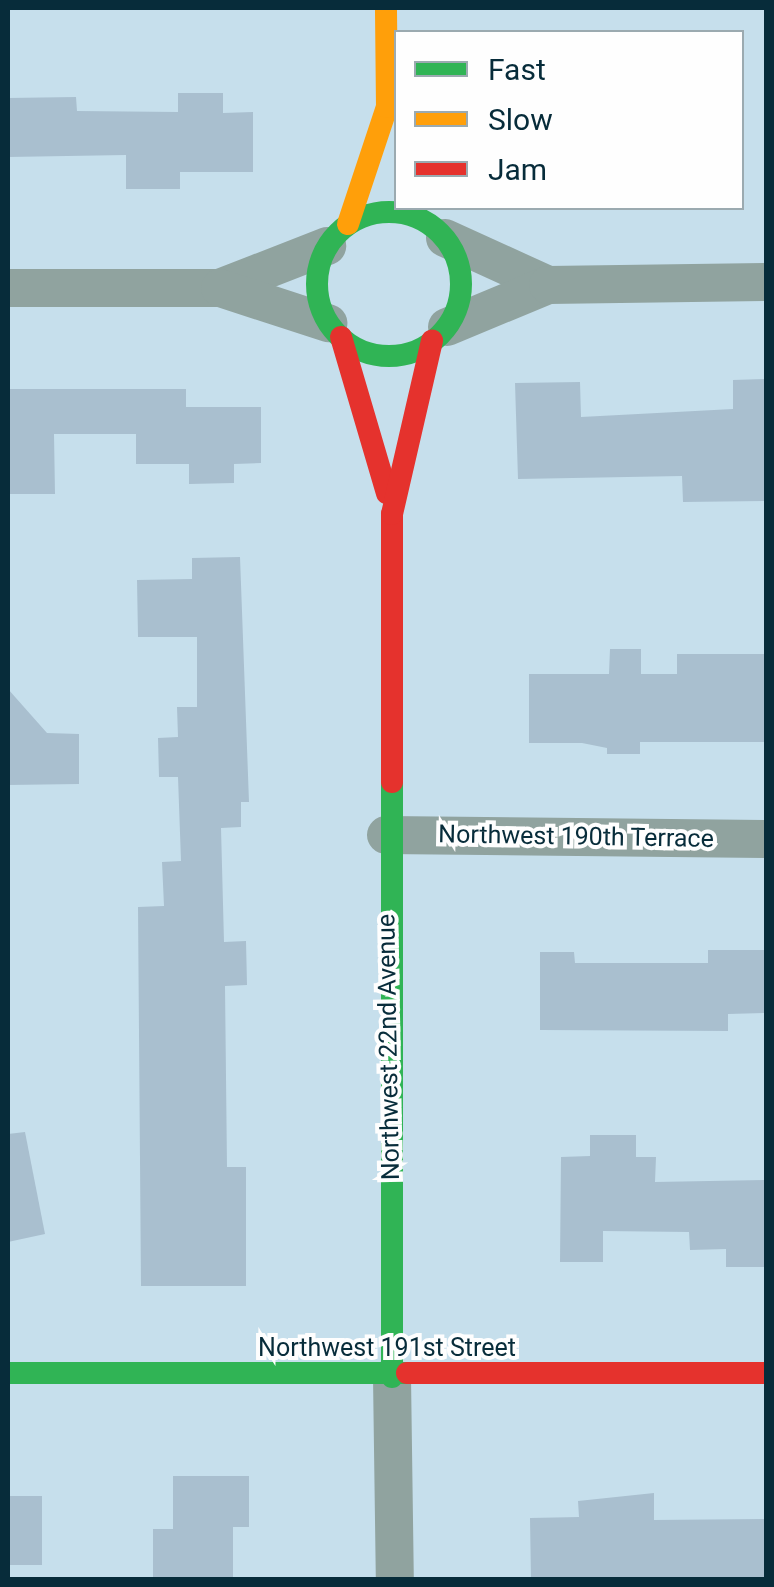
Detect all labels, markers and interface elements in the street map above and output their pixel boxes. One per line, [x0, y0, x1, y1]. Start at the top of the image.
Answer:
legend [394, 30, 744, 210]
text: Fast [488, 52, 546, 87]
text: Slow [488, 102, 553, 137]
text: Jam [488, 152, 547, 187]
street label: Northwest 190th Terrace [438, 820, 714, 854]
street label: Northwest 22nd Avenue [372, 914, 406, 1180]
street label: Northwest 191st Street [258, 1333, 516, 1363]

